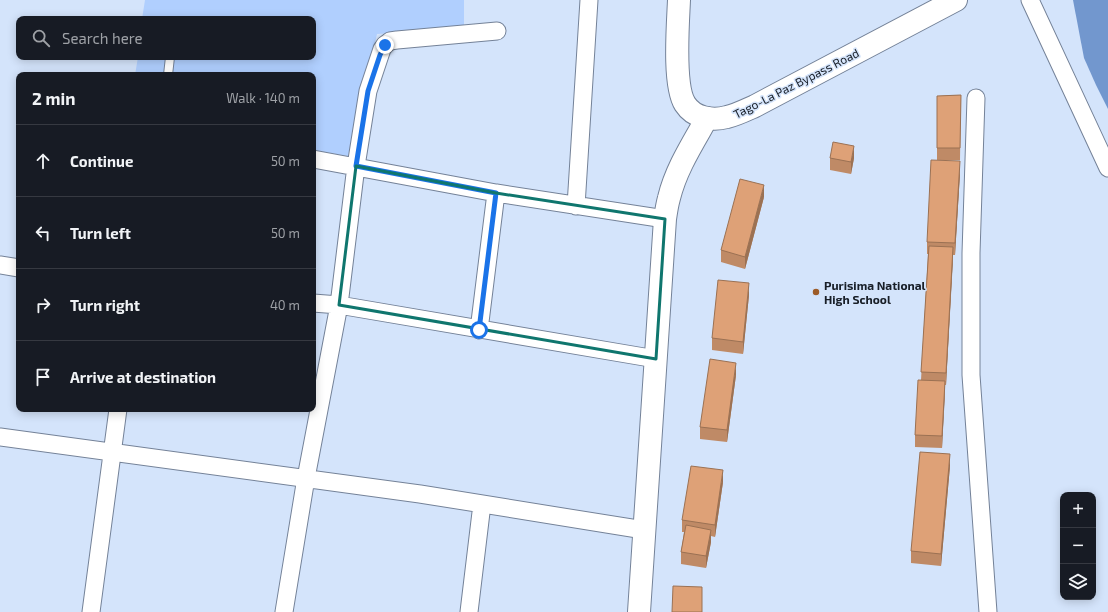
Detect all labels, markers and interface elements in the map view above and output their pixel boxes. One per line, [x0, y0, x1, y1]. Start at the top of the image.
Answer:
search box [16, 16, 316, 60]
icon: search [30, 27, 52, 49]
text: Search here [62, 29, 143, 47]
route end [376, 36, 394, 54]
street label: Tago-La Paz Bypass Road [731, 45, 861, 121]
text: 2 min [32, 88, 75, 108]
text: Walk · 140 m [226, 90, 300, 106]
icon: ahead [32, 150, 54, 172]
text: Continue [70, 152, 133, 170]
text: 50 m [271, 153, 300, 169]
icon: left [32, 222, 54, 244]
text: Turn left [70, 224, 131, 242]
text: 50 m [271, 225, 300, 241]
place label: Purisima National High School [824, 278, 926, 306]
marker: Purisima National High School [811, 287, 821, 297]
icon: right [32, 294, 54, 316]
text: Turn right [70, 296, 140, 314]
text: 40 m [270, 297, 300, 313]
route start [470, 321, 488, 339]
icon: arrive [32, 366, 54, 388]
text: Arrive at destination [70, 368, 216, 386]
map controls [1060, 492, 1096, 600]
button: + [1060, 492, 1096, 528]
button: − [1060, 528, 1096, 564]
button: layers [1060, 564, 1096, 600]

